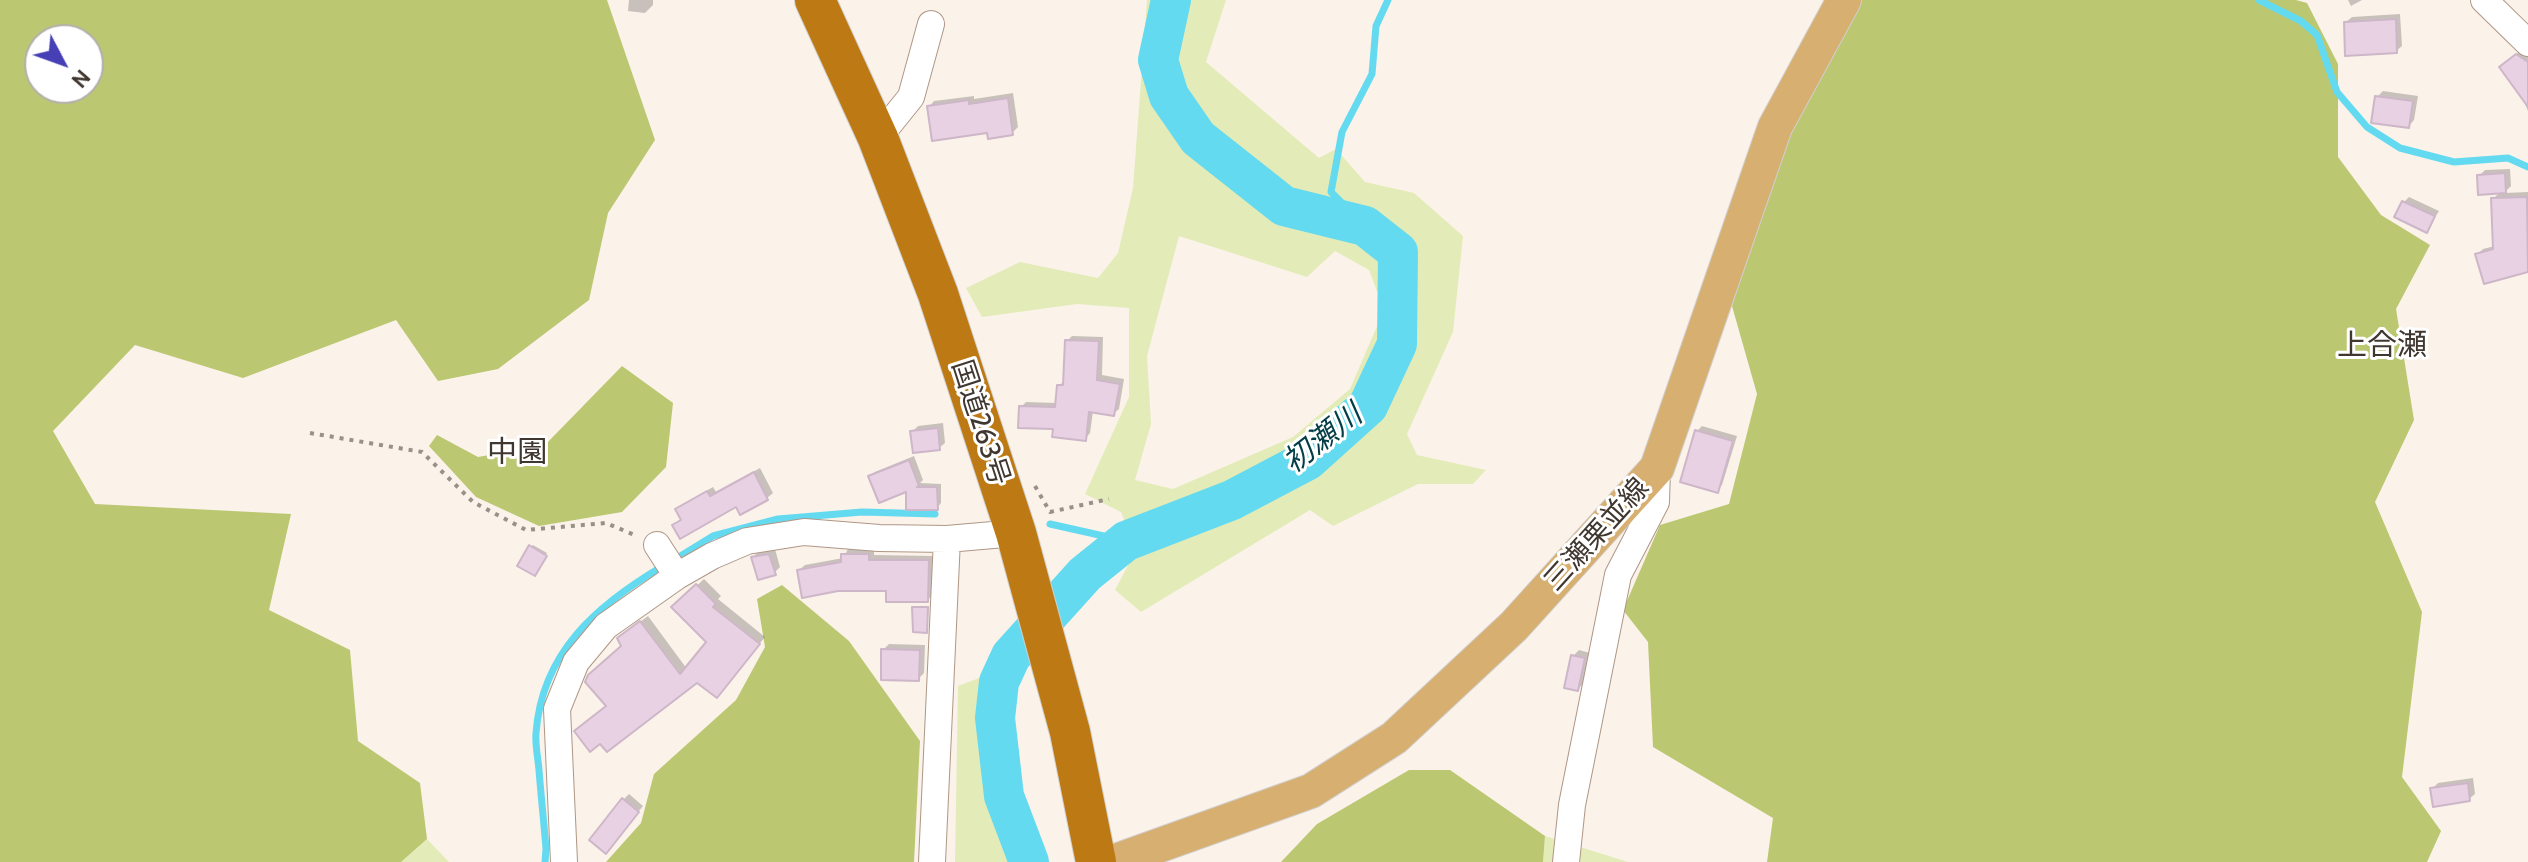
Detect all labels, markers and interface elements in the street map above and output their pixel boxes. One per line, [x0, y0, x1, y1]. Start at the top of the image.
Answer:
north arrow [24, 24, 104, 104]
text: N [66, 64, 96, 93]
district label: 上合瀬 [2337, 328, 2427, 364]
street label: 国道263号 [944, 356, 1016, 490]
water label: 初瀬川 [1276, 397, 1370, 481]
district label: 中園 [487, 435, 547, 471]
street label: 三瀬栗並線 [1538, 472, 1656, 598]

